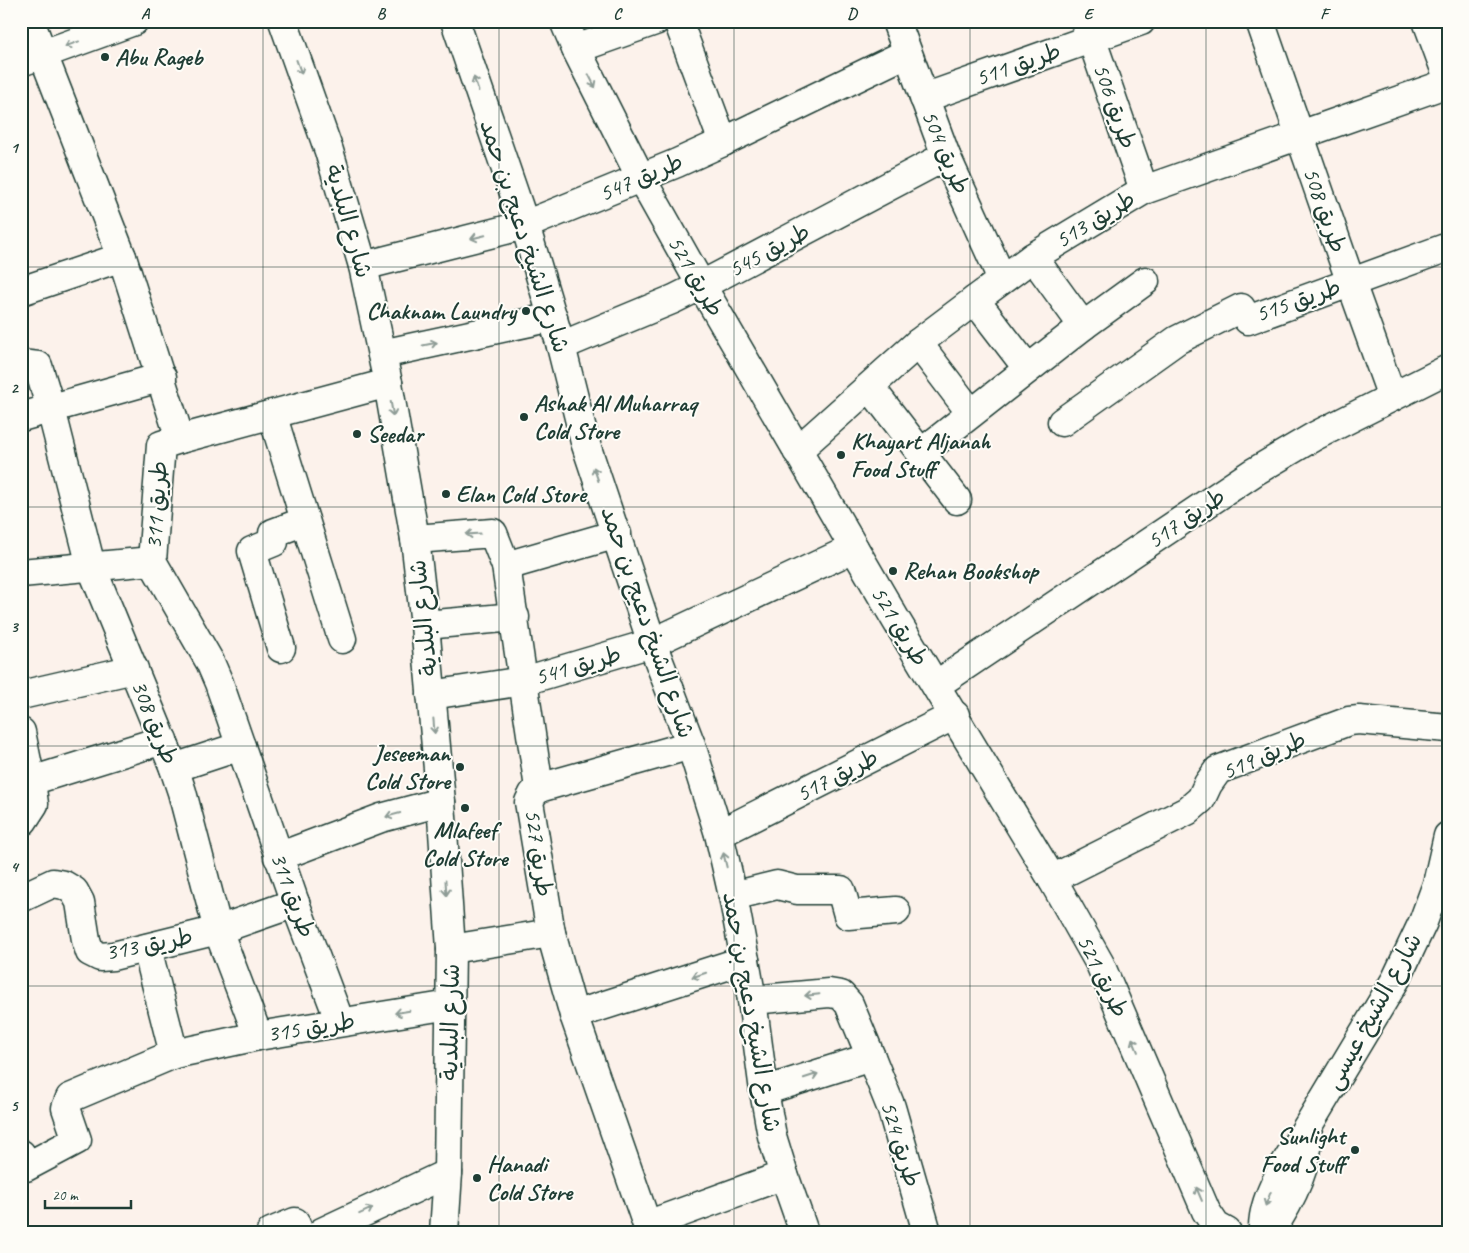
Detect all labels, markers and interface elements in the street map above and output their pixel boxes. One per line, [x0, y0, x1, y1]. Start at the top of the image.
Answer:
text: A [141, 4, 151, 24]
text: B [377, 4, 387, 24]
text: C [613, 4, 623, 24]
text: D [847, 4, 858, 24]
text: E [1084, 4, 1095, 24]
text: F [1320, 4, 1331, 24]
street label: طريق 511 [971, 35, 1065, 93]
one-way arrow [65, 40, 80, 49]
place label: Abu Rageb [115, 42, 205, 72]
marker: Abu Rageb [99, 51, 111, 63]
one-way arrow [295, 59, 304, 74]
street label: طريق 506 [1086, 59, 1144, 153]
one-way arrow [588, 73, 597, 88]
one-way arrow [471, 77, 481, 93]
street label: طريق 504 [915, 105, 977, 199]
street label: شارع الشيخ دعيج بن حمد [471, 116, 577, 357]
text: 1 [10, 138, 19, 158]
street label: طريق 547 [594, 146, 688, 208]
street label: شارع البلدية [317, 161, 380, 282]
street label: طريق 508 [1296, 163, 1354, 257]
street label: طريق 513 [1049, 183, 1141, 255]
street label: طريق 545 [723, 216, 815, 284]
street label: طريق 521 [661, 230, 731, 322]
one-way arrow [470, 233, 486, 242]
street label: طريق 515 [1251, 271, 1345, 329]
place label: Chaknam Laundry [367, 296, 518, 326]
marker: Chaknam Laundry [520, 305, 532, 317]
one-way arrow [421, 339, 437, 348]
text: 2 [10, 378, 19, 398]
place label: Ashak Al Muharraq Cold Store [534, 388, 700, 446]
one-way arrow [388, 401, 398, 417]
marker: Ashak Al Muharraq Cold Store [518, 411, 530, 423]
place label: Seedar [367, 419, 425, 449]
place label: Khayart Aljanah Food Stuff [851, 426, 991, 484]
marker: Seedar [351, 428, 363, 440]
marker: Khayart Aljanah Food Stuff [835, 449, 847, 461]
street label: طريق 311 [138, 460, 174, 550]
one-way arrow [591, 466, 600, 482]
place label: Elan Cold Store [456, 479, 588, 509]
street label: طريق 517 [1141, 481, 1231, 555]
marker: Elan Cold Store [440, 488, 452, 500]
street label: شارع الشيخ دعيج بن حمد [592, 502, 702, 743]
one-way arrow [466, 530, 482, 539]
place label: Rehan Bookshop [903, 556, 1040, 586]
street label: شارع البلدية [402, 558, 446, 678]
marker: Rehan Bookshop [887, 565, 899, 577]
street label: طريق 521 [864, 580, 936, 672]
text: 3 [10, 617, 19, 637]
street label: طريق 541 [531, 638, 625, 692]
street label: طريق 308 [124, 675, 186, 769]
one-way arrow [429, 718, 439, 734]
street label: طريق 519 [1217, 724, 1311, 786]
place label: Jeseeman Cold Store [365, 738, 452, 796]
street label: طريق 517 [791, 742, 883, 808]
marker: Jeseeman Cold Store [454, 761, 466, 773]
marker: Mlafeef Cold Store [459, 802, 471, 814]
street label: طريق 527 [518, 807, 560, 899]
one-way arrow [386, 811, 402, 820]
place label: Mlafeef Cold Store [422, 815, 509, 873]
street label: طريق 311 [264, 848, 322, 942]
one-way arrow [720, 852, 729, 868]
text: 4 [10, 857, 19, 877]
one-way arrow [442, 880, 451, 896]
street label: شارع الشيخ دعيج بن حمد [714, 889, 788, 1135]
street label: طريق 313 [103, 921, 195, 967]
street label: شارع الشيخ عيسى [1318, 927, 1430, 1095]
street label: طريق 521 [1070, 930, 1136, 1022]
street label: شارع البلدية [434, 963, 468, 1081]
one-way arrow [691, 970, 707, 980]
one-way arrow [804, 990, 820, 999]
street label: طريق 315 [265, 1005, 357, 1049]
one-way arrow [394, 1008, 410, 1018]
one-way arrow [1129, 1038, 1139, 1053]
one-way arrow [802, 1071, 818, 1081]
text: 5 [11, 1096, 20, 1116]
street label: طريق 524 [874, 1097, 928, 1191]
place label: Sunlight Food Stuff [1261, 1121, 1351, 1179]
marker: Sunlight Food Stuff [1349, 1144, 1361, 1156]
place label: Hanadi Cold Store [487, 1149, 574, 1207]
marker: Hanadi Cold Store [471, 1172, 483, 1184]
scale bar [45, 1178, 131, 1210]
text: 20 m [52, 1186, 79, 1205]
one-way arrow [1193, 1187, 1202, 1202]
one-way arrow [1263, 1191, 1273, 1206]
one-way arrow [359, 1206, 374, 1216]

